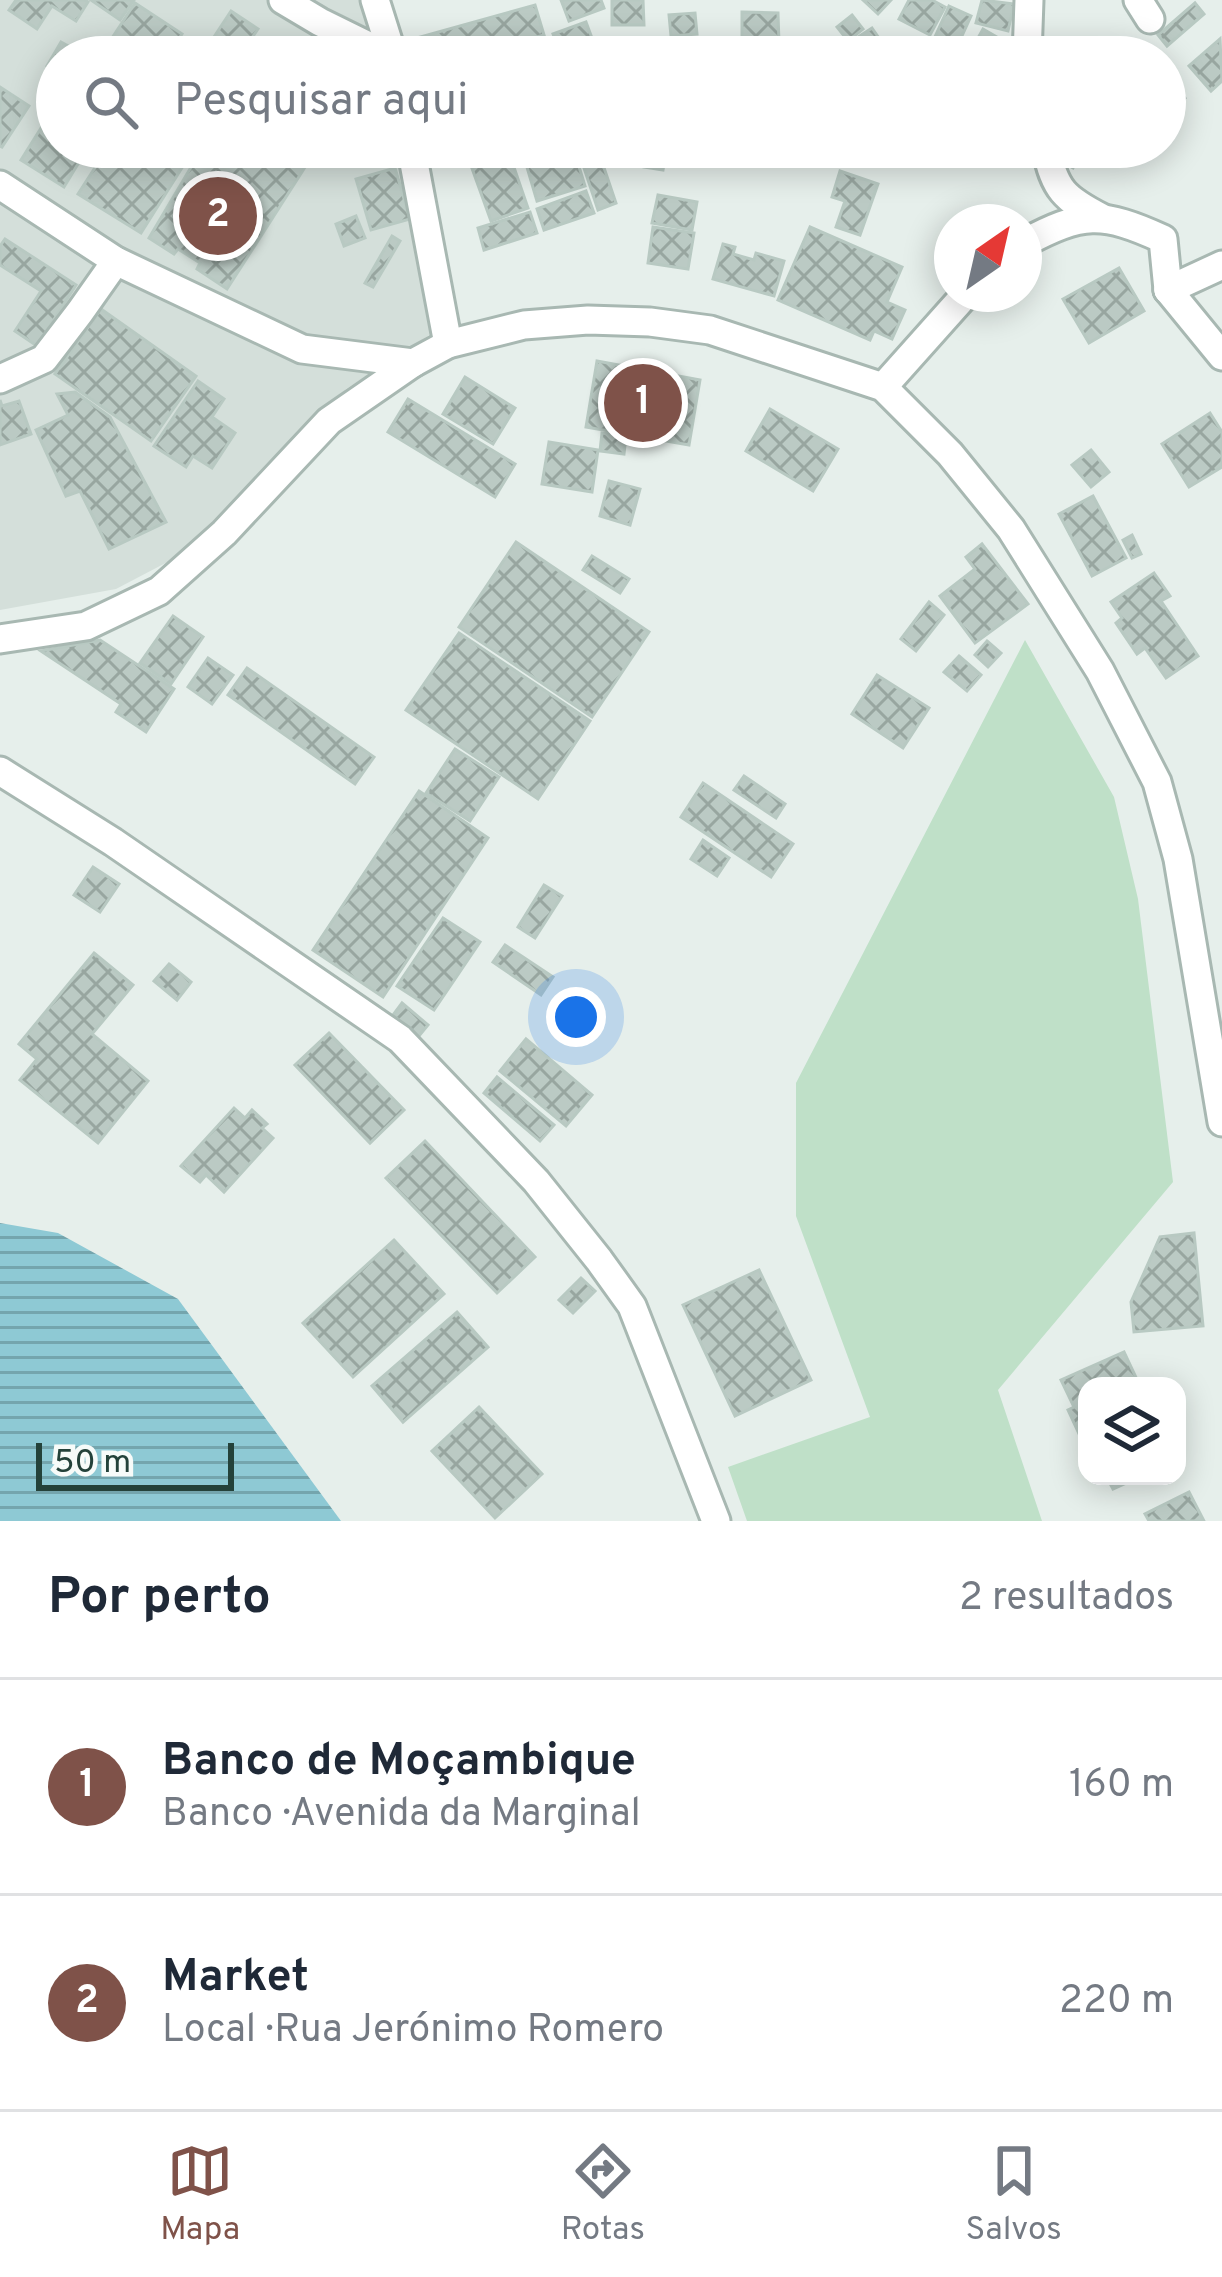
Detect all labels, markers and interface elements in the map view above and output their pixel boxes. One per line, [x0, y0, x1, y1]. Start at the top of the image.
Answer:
search box [36, 36, 1186, 168]
icon: search [78, 69, 144, 135]
text: Pesquisar aqui [174, 74, 468, 131]
pin: 2 [179, 171, 257, 261]
north arrow [934, 204, 1042, 312]
pin: 1 [604, 358, 682, 448]
your location [546, 987, 606, 1047]
map controls [1078, 1377, 1186, 1485]
button: layers [1078, 1377, 1186, 1485]
scale bar [36, 1437, 234, 1490]
text: 50 m [54, 1443, 131, 1485]
text: Por perto [48, 1567, 271, 1632]
text: 2 resultados [959, 1575, 1174, 1624]
text: Banco de Moçambique [162, 1734, 636, 1791]
text: 1 [79, 1762, 95, 1811]
text: 160 m [1069, 1762, 1174, 1811]
text: Banco · Avenida da Marginal [162, 1791, 641, 1840]
text: Market [162, 1950, 309, 2007]
text: 2 [75, 1978, 99, 2027]
text: 220 m [1059, 1978, 1174, 2027]
text: Local · Rua Jerónimo Romero [162, 2007, 664, 2056]
tab: Mapa [160, 2138, 240, 2252]
tab: Rotas [561, 2138, 645, 2252]
tab: Salvos [966, 2138, 1062, 2252]

